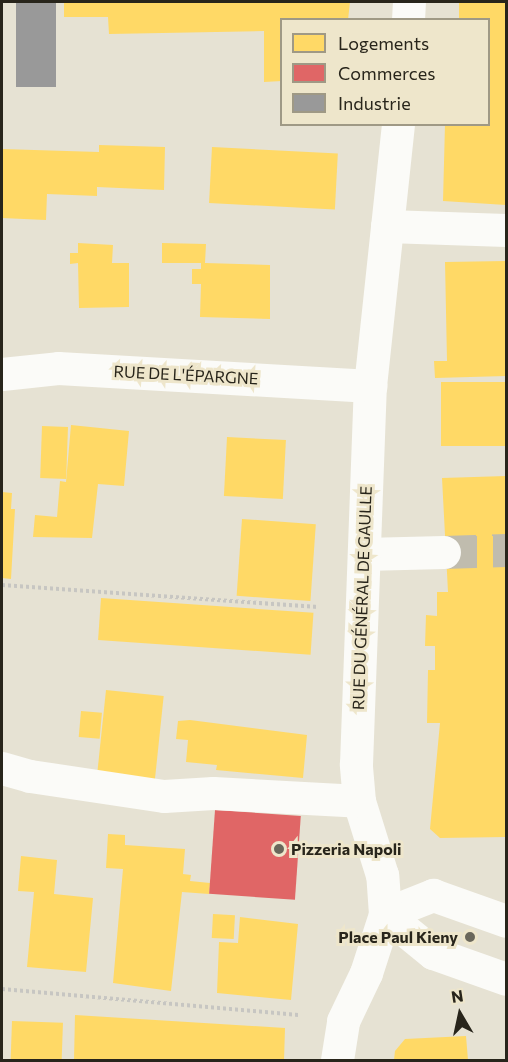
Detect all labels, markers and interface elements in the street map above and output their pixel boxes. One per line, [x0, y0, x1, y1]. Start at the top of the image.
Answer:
legend [280, 18, 490, 126]
text: Logements [338, 32, 429, 54]
text: Commerces [338, 62, 435, 84]
text: Industrie [338, 92, 411, 114]
street label: RUE DE L'ÉPARGNE [113, 362, 259, 388]
street label: RUE DU GÉNÉRAL DE GAULLE [348, 486, 376, 710]
place label: Pizzeria Napoli [291, 839, 402, 859]
marker: Pizzeria Napoli [272, 842, 286, 856]
place label: Place Paul Kieny [338, 927, 458, 947]
marker: Place Paul Kieny [463, 930, 477, 944]
north arrow [430, 984, 490, 1044]
text: N [450, 985, 465, 1006]

